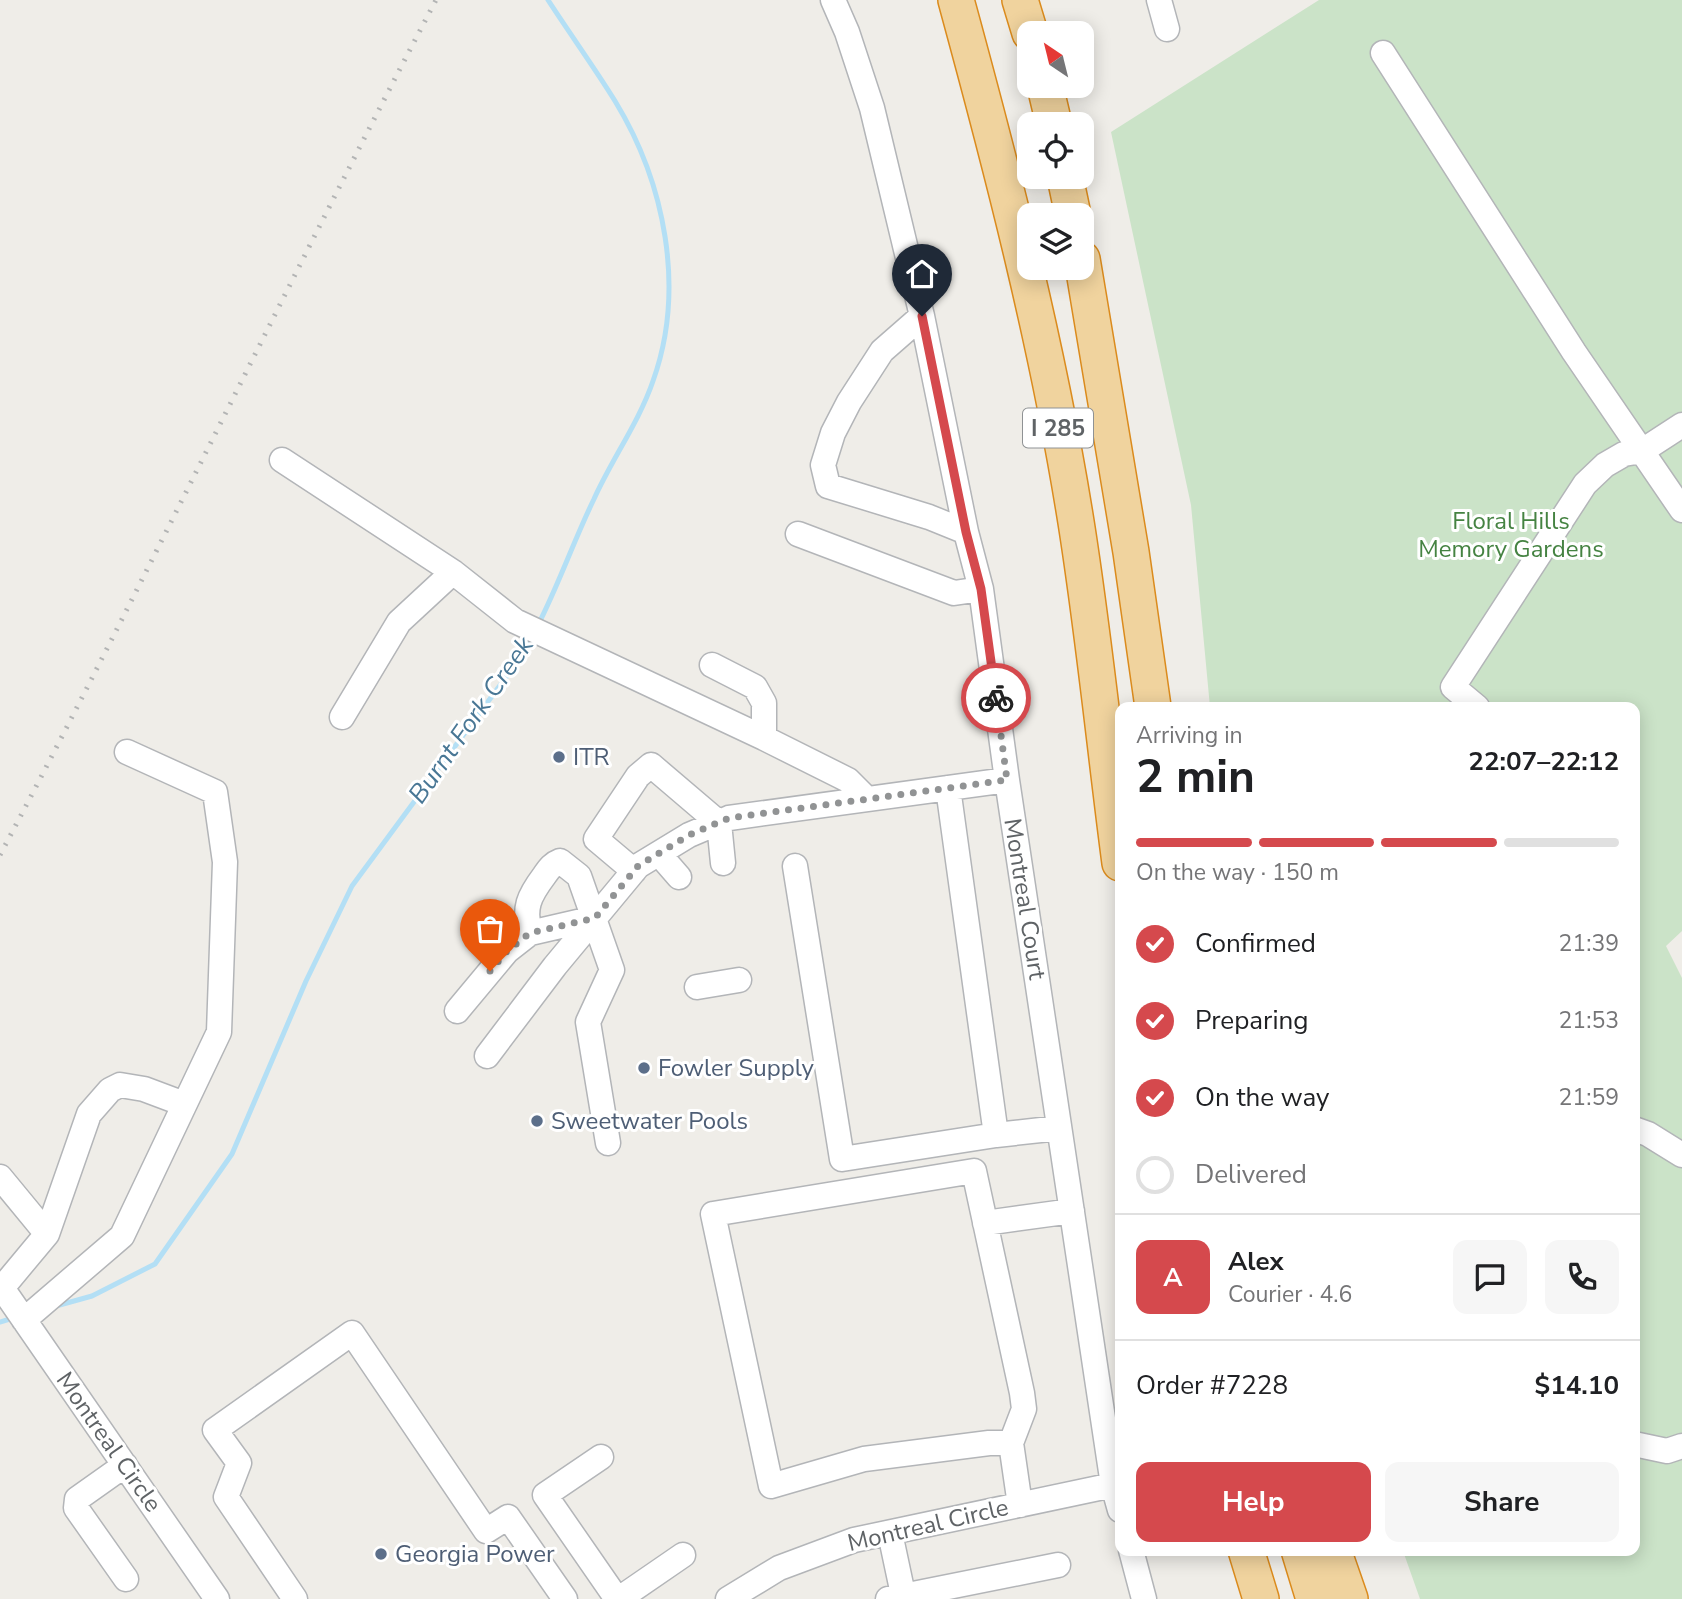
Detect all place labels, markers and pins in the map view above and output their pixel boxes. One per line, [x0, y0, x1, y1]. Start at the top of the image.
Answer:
pin [892, 244, 952, 316]
place label: ITR [573, 741, 610, 773]
marker: ITR [551, 749, 567, 765]
pin [460, 899, 520, 971]
place label: Fowler Supply [658, 1052, 815, 1084]
marker: Fowler Supply [636, 1060, 652, 1076]
place label: Sweetwater Pools [551, 1105, 748, 1137]
marker: Sweetwater Pools [529, 1113, 545, 1129]
place label: Georgia Power [395, 1538, 555, 1570]
marker: Georgia Power [373, 1546, 389, 1562]

